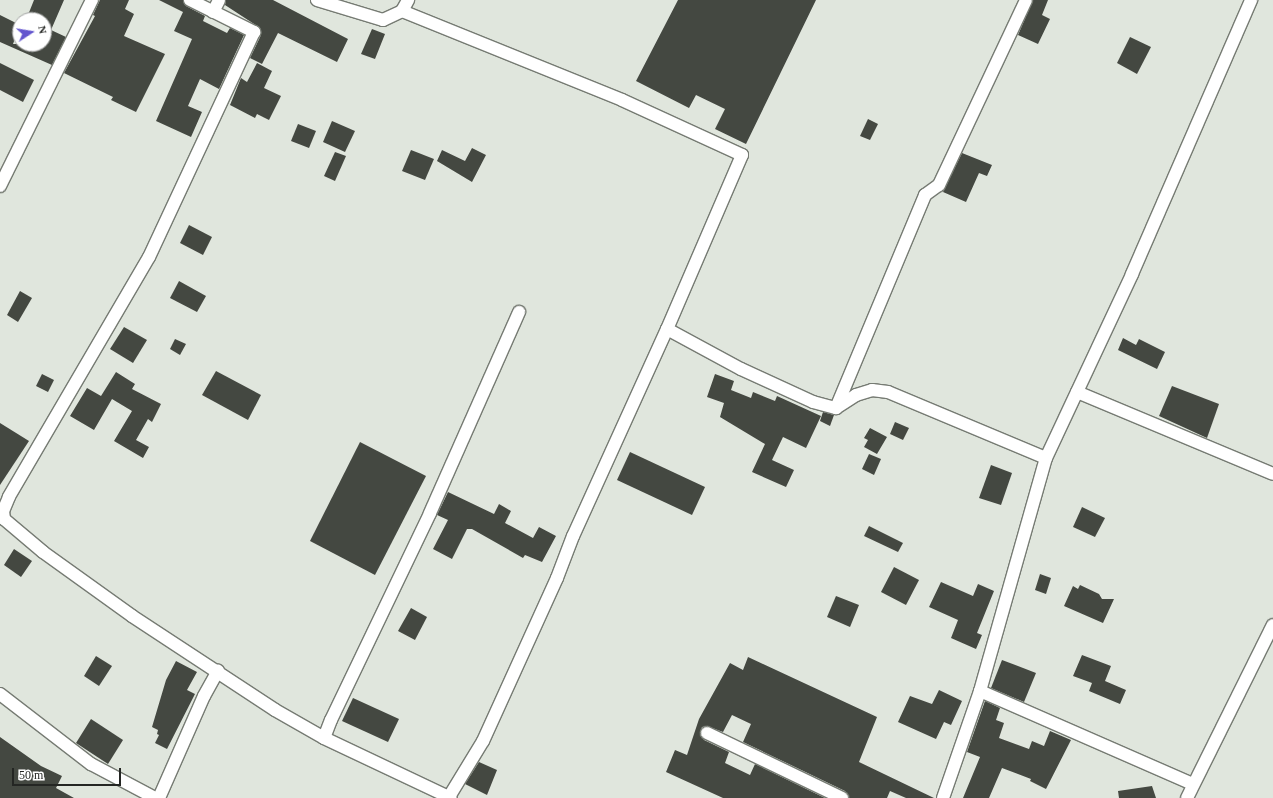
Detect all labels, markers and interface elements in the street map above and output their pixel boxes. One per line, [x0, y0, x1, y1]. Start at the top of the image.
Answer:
north arrow [12, 12, 52, 52]
text: N [36, 25, 49, 35]
scale bar [14, 760, 123, 786]
text: 50 m [19, 768, 43, 782]

